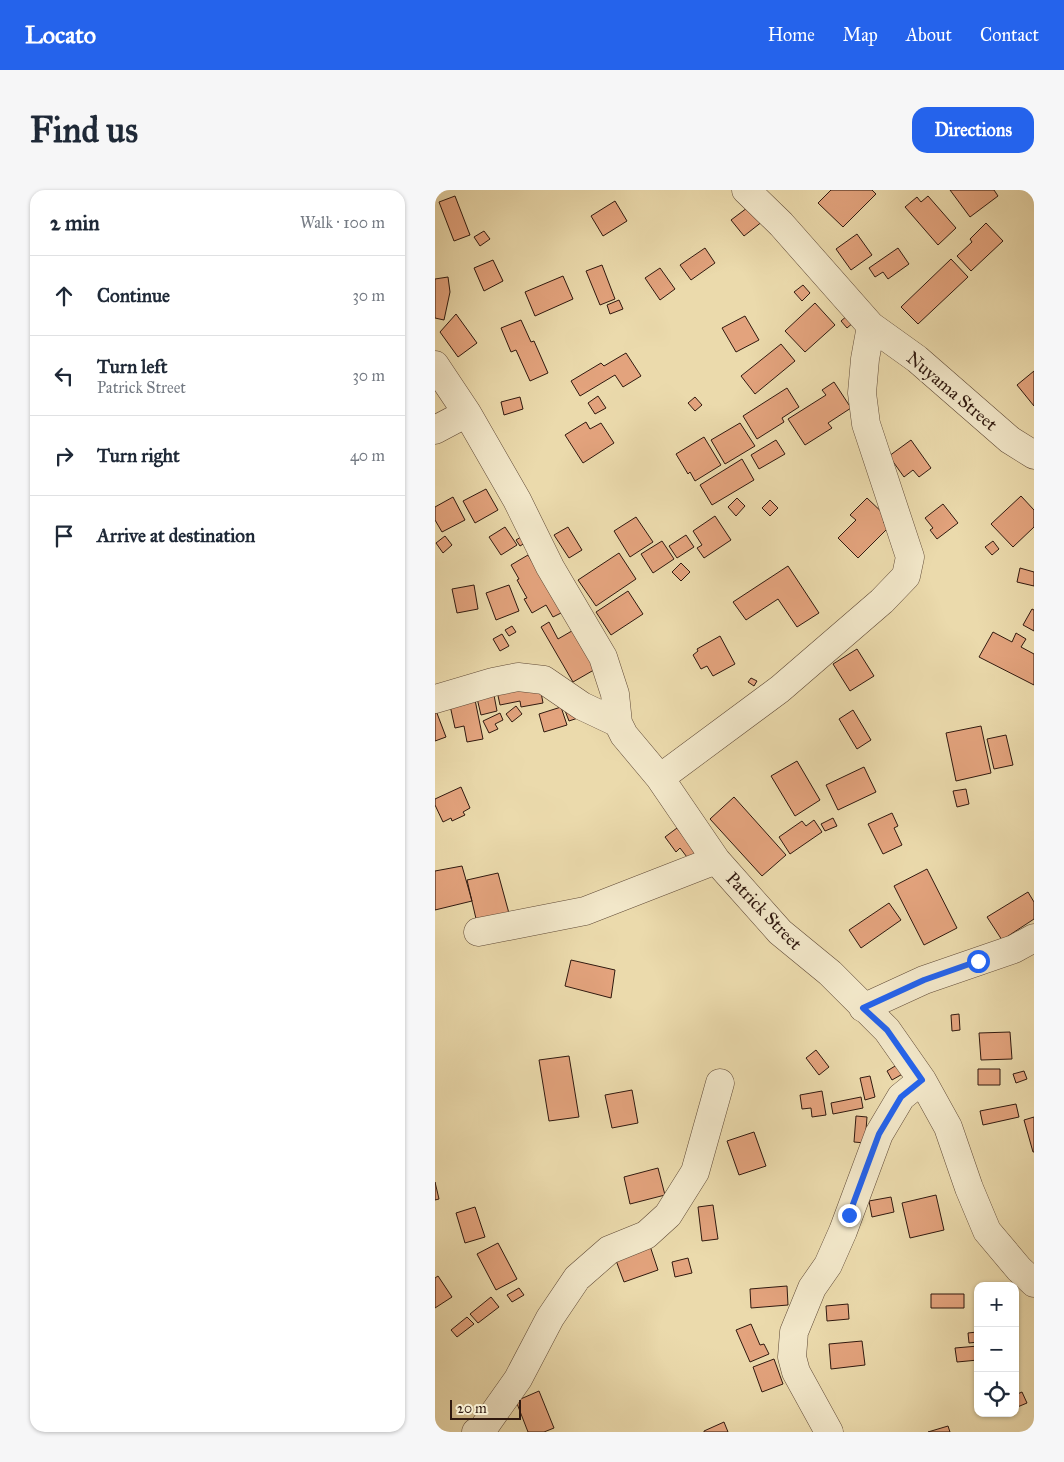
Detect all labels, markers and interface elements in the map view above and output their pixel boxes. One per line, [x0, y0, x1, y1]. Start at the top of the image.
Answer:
text: Locato [25, 20, 96, 50]
text: Home [768, 24, 815, 46]
text: Map [843, 24, 878, 46]
text: About [906, 24, 952, 46]
text: Contact [980, 24, 1039, 46]
button: Directions [912, 107, 1034, 153]
text: Find us [30, 109, 138, 152]
text: 2 min [50, 210, 100, 236]
text: Walk · 100 m [300, 213, 385, 232]
icon: ahead [50, 282, 78, 310]
text: Continue [97, 284, 170, 307]
text: 30 m [352, 286, 385, 305]
street label: Nuyama Street [902, 347, 1002, 436]
text: Turn left [97, 355, 167, 378]
icon: left [50, 362, 78, 390]
text: 30 m [352, 366, 385, 385]
text: Patrick Street [97, 378, 186, 397]
icon: right [50, 442, 78, 470]
text: Turn right [97, 444, 180, 467]
text: 40 m [350, 446, 385, 465]
icon: arrive [50, 522, 78, 550]
text: Arrive at destination [97, 524, 255, 547]
street label: Patrick Street [721, 867, 807, 955]
route start [967, 950, 990, 973]
route end [838, 1204, 861, 1227]
map controls [974, 1282, 1019, 1417]
button: + [974, 1282, 1019, 1327]
button: − [974, 1327, 1019, 1372]
button: locate [974, 1372, 1019, 1417]
scale bar [450, 1397, 521, 1420]
text: 20 m [457, 1400, 487, 1417]

